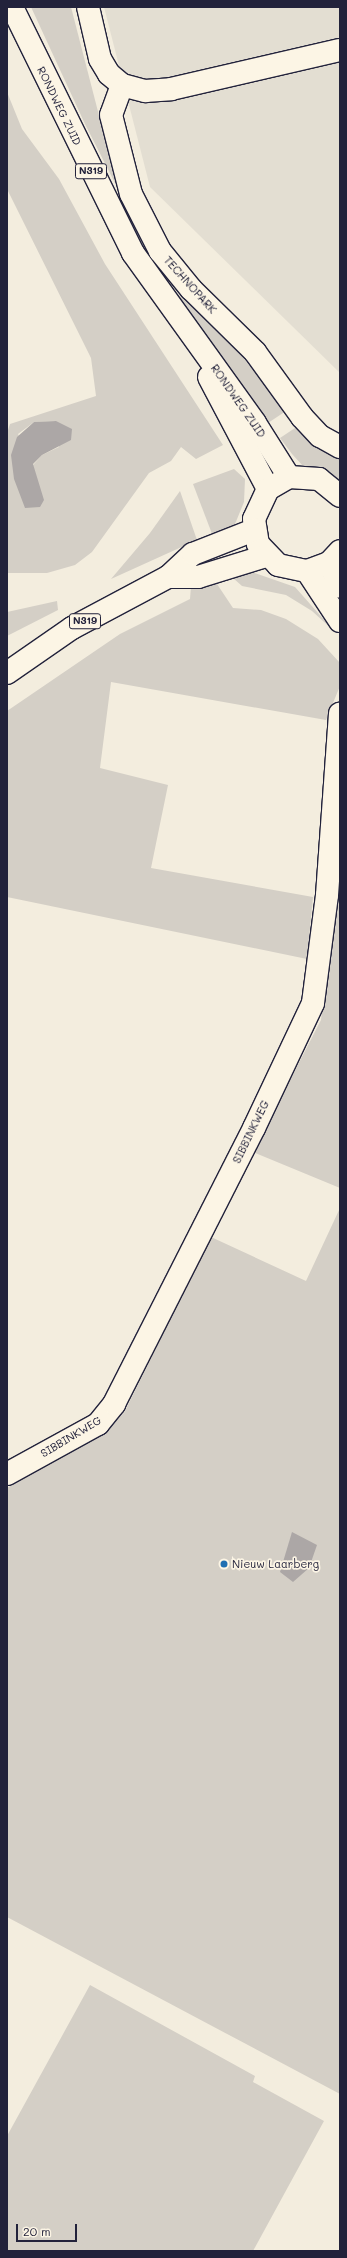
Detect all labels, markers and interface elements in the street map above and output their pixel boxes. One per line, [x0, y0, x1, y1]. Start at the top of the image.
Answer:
street label: RONDWEG ZUID [34, 64, 84, 148]
road number: N319 [74, 163, 108, 179]
street label: TECHNOPARK [161, 254, 219, 316]
street label: RONDWEG ZUID [208, 362, 268, 440]
road number: N319 [68, 613, 102, 629]
street label: SIBBINKWEG [230, 1098, 272, 1166]
street label: SIBBINKWEG [38, 1414, 104, 1460]
place label: Nieuw Laarberg [232, 1557, 319, 1571]
marker: Nieuw Laarberg [219, 1559, 229, 1569]
scale bar [18, 2216, 79, 2242]
text: 20 m [23, 2223, 51, 2239]

